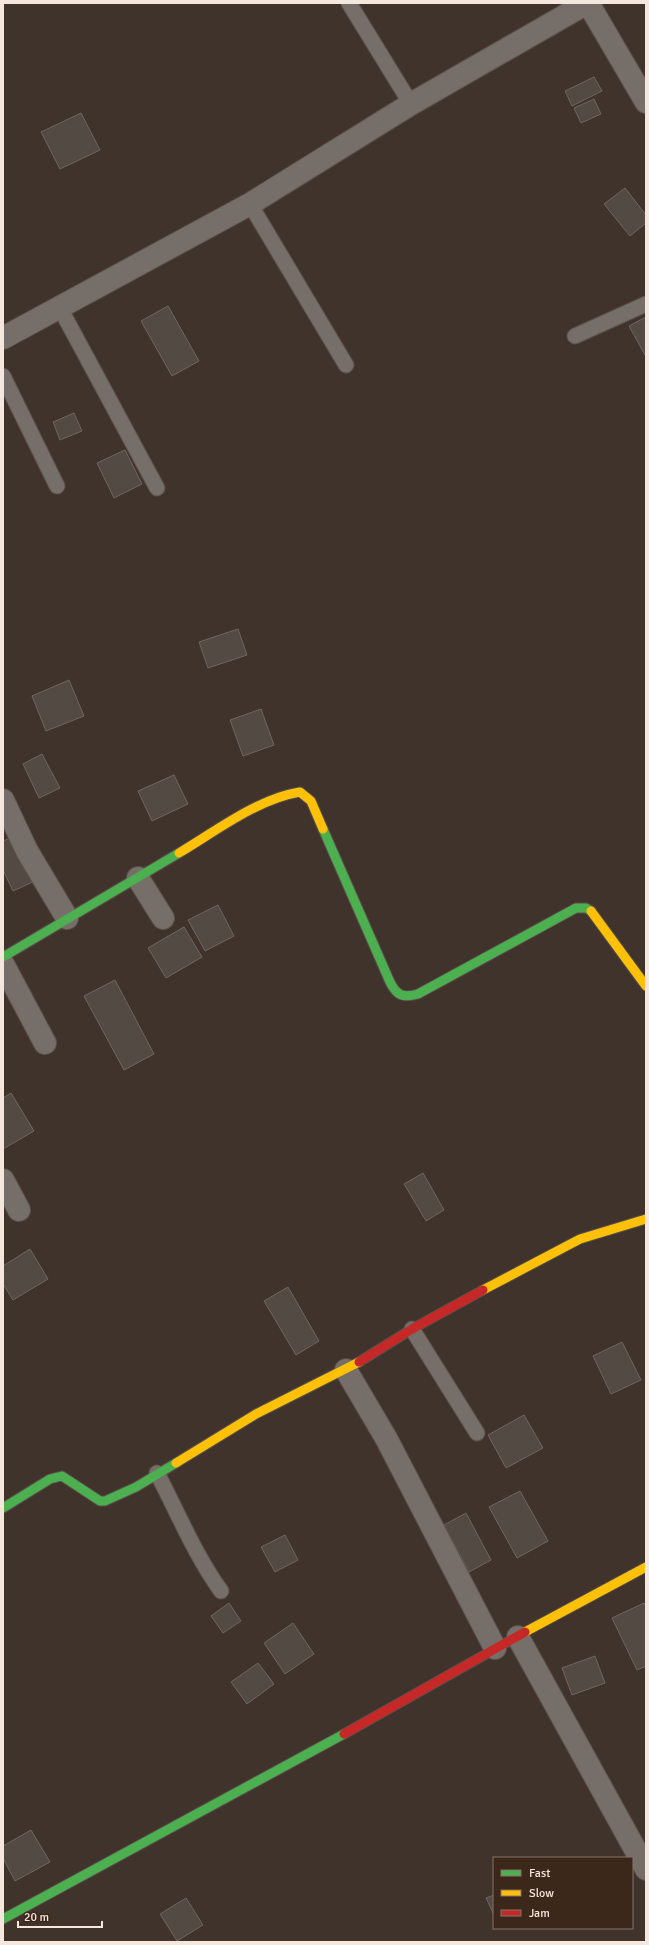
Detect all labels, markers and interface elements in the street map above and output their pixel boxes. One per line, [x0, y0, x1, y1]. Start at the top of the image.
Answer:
legend [493, 1857, 633, 1929]
text: Fast [529, 1866, 550, 1881]
text: Slow [529, 1886, 554, 1901]
scale bar [18, 1903, 102, 1929]
text: Jam [529, 1906, 550, 1921]
text: 20 m [24, 1910, 49, 1925]

